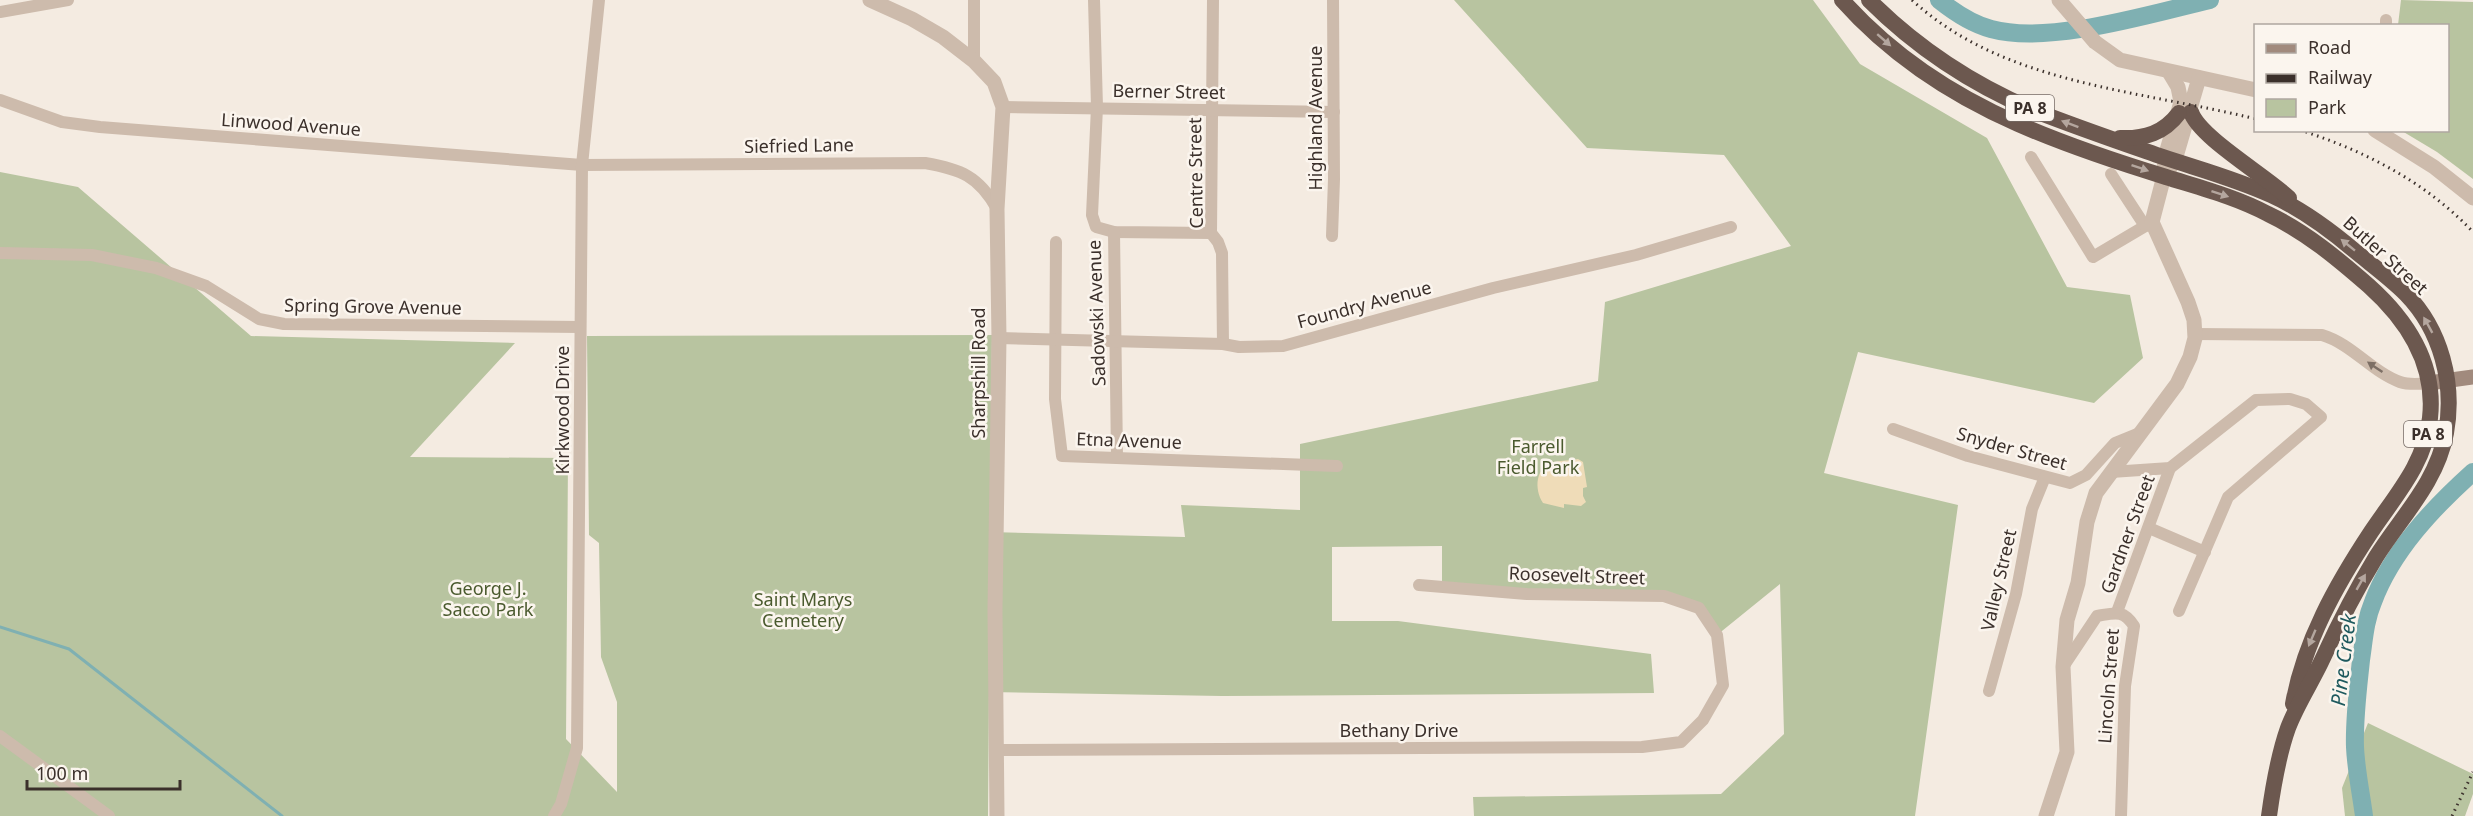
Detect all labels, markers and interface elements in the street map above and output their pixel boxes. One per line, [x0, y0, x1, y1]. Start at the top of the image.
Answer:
legend [2254, 24, 2449, 132]
one-way arrow [1876, 33, 1891, 46]
text: Road [2308, 35, 2351, 59]
street label: Highland Avenue [1303, 46, 1327, 191]
text: Railway [2308, 65, 2373, 89]
street label: Berner Street [1112, 78, 1226, 104]
road number: PA 8 [2006, 95, 2054, 121]
text: Park [2308, 95, 2346, 119]
street label: Linwood Avenue [220, 107, 362, 141]
street label: Centre Street [1182, 117, 1208, 229]
one-way arrow [2061, 119, 2079, 129]
street label: Siefried Lane [744, 132, 854, 158]
one-way arrow [2131, 164, 2149, 174]
one-way arrow [2211, 190, 2229, 200]
street label: Butler Street [2338, 210, 2434, 300]
street label: Sadowski Avenue [1081, 239, 1111, 387]
one-way arrow [2340, 239, 2355, 251]
street label: Foundry Avenue [1294, 275, 1434, 333]
street label: Spring Grove Avenue [284, 292, 462, 320]
street label: Sharpshill Road [966, 307, 990, 439]
one-way arrow [2423, 316, 2433, 333]
street label: Kirkwood Drive [550, 345, 574, 475]
one-way arrow [2367, 362, 2383, 373]
street label: Snyder Street [1954, 421, 2070, 475]
road number: PA 8 [2404, 421, 2452, 447]
street label: Etna Avenue [1076, 426, 1182, 454]
park label: Farrell Field Park [1497, 434, 1580, 479]
street label: Gardner Street [2094, 471, 2160, 597]
street label: Valley Street [1975, 526, 2021, 633]
street label: Roosevelt Street [1508, 561, 1646, 589]
one-way arrow [2356, 573, 2366, 590]
park label: George J. Sacco Park [443, 576, 534, 621]
park label: Saint Marys Cemetery [754, 587, 852, 632]
water label: Pine Creek [2324, 611, 2362, 708]
street label: Lincoln Street [2092, 627, 2124, 744]
one-way arrow [2307, 630, 2317, 648]
street label: Bethany Drive [1339, 718, 1459, 742]
scale bar [27, 753, 180, 791]
text: 100 m [36, 761, 88, 785]

